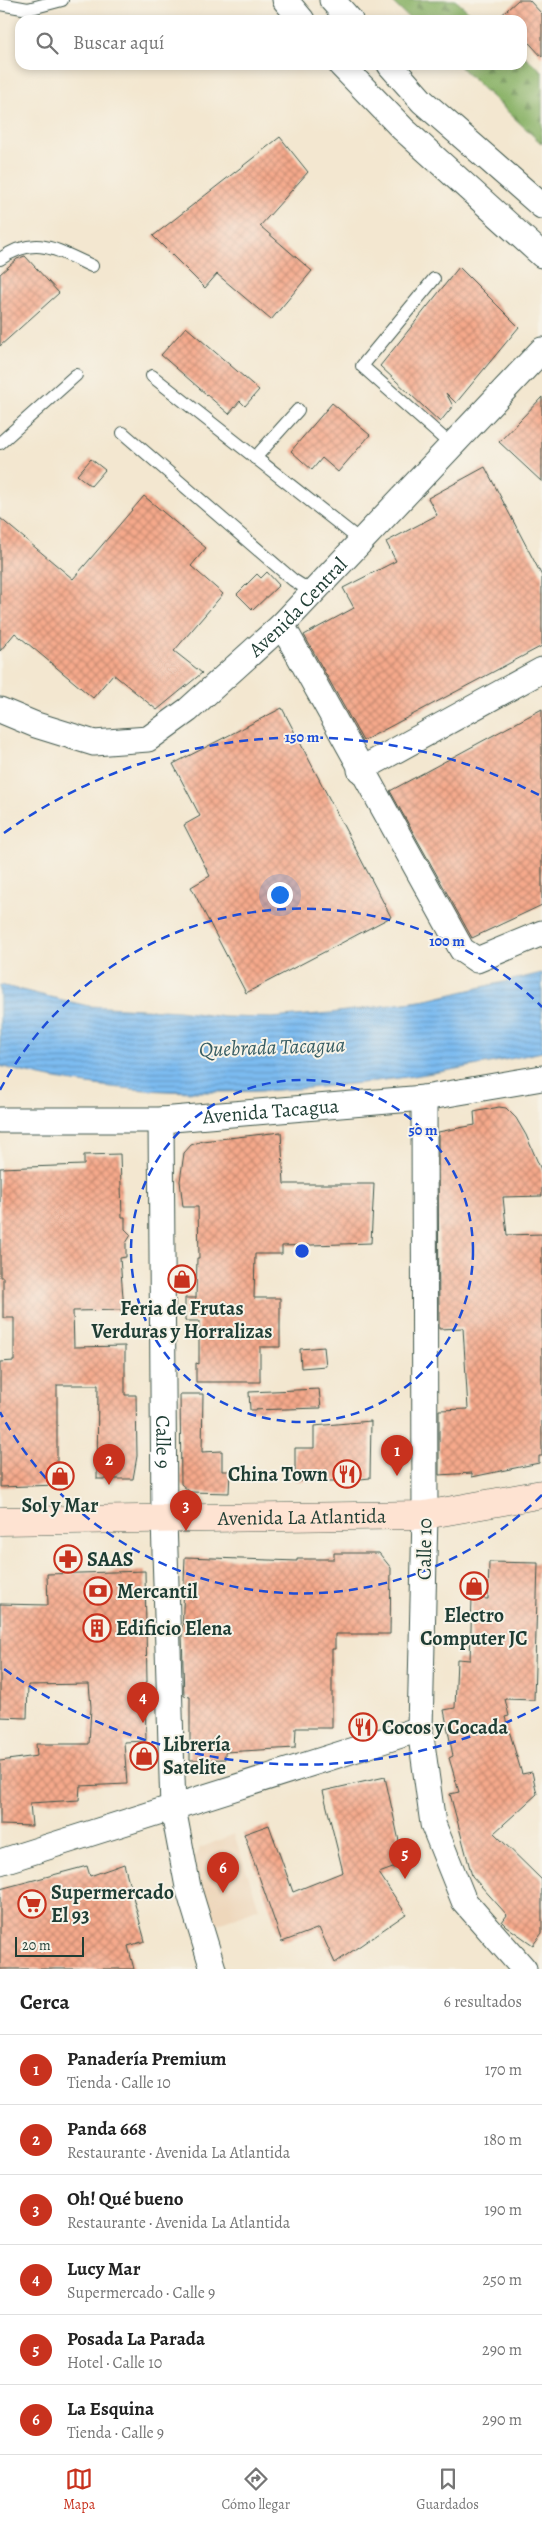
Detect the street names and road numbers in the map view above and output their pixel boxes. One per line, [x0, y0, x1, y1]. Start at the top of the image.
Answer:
street label: Avenida Central [242, 551, 353, 664]
street label: Avenida Tacagua [201, 1092, 340, 1131]
street label: Calle 9 [149, 1415, 177, 1469]
street label: Avenida La Atlantida [216, 1503, 387, 1532]
street label: Calle 10 [410, 1518, 439, 1580]

